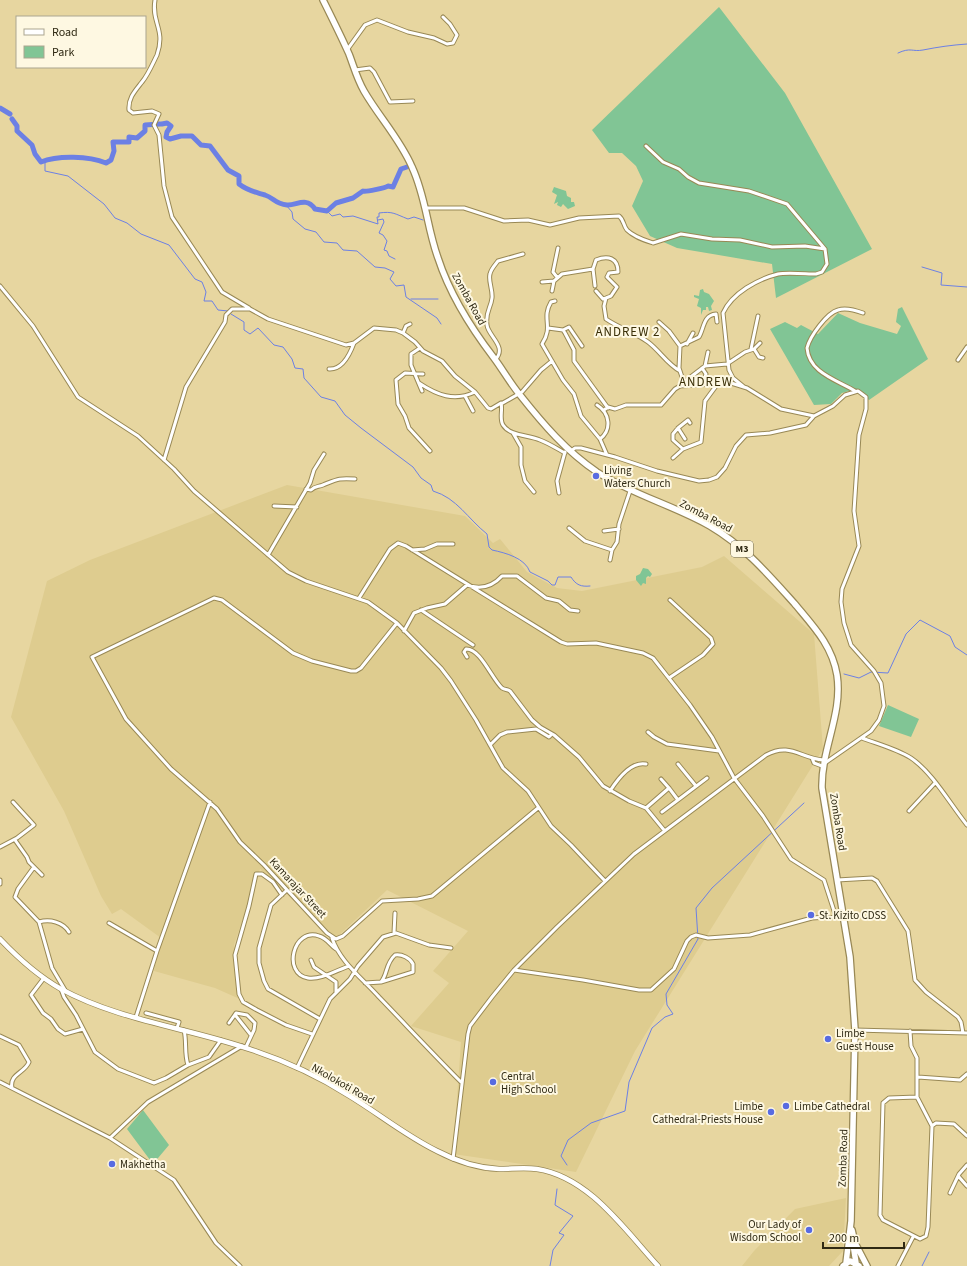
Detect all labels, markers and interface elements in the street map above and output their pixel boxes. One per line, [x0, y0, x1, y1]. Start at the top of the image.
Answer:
legend [16, 16, 146, 68]
text: Road [52, 24, 78, 41]
text: Park [52, 44, 74, 61]
street label: Zomba Road [448, 270, 490, 328]
district label: ANDREW 2 [596, 323, 661, 341]
district label: ANDREW [679, 373, 733, 391]
place label: Living Waters Church [604, 463, 670, 491]
marker: Living Waters Church [591, 471, 601, 481]
street label: Zomba Road [677, 496, 735, 536]
road number: M3 [731, 541, 753, 557]
street label: Zomba Road [826, 792, 850, 852]
street label: Kamarajar Street [266, 855, 330, 922]
place label: St. Kizito CDSS [819, 908, 886, 923]
marker: St. Kizito CDSS [806, 910, 816, 920]
place label: Limbe Guest House [836, 1026, 894, 1054]
marker: Limbe Guest House [823, 1034, 833, 1044]
street label: Nkolokoti Road [309, 1060, 377, 1108]
place label: Central High School [501, 1069, 556, 1097]
marker: Central High School [488, 1077, 498, 1087]
place label: Limbe Cathedral-Priests House [653, 1099, 764, 1127]
place label: Limbe Cathedral [794, 1099, 870, 1114]
marker: Limbe Cathedral [781, 1101, 791, 1111]
marker: Limbe Cathedral-Priests House [766, 1107, 776, 1117]
street label: Zomba Road [834, 1129, 852, 1187]
place label: Makhetha [120, 1157, 166, 1172]
marker: Makhetha [107, 1159, 117, 1169]
place label: Our Lady of Wisdom School [730, 1217, 802, 1245]
scale bar [823, 1224, 904, 1250]
marker: Our Lady of Wisdom School [804, 1225, 814, 1235]
text: 200 m [829, 1230, 859, 1247]

